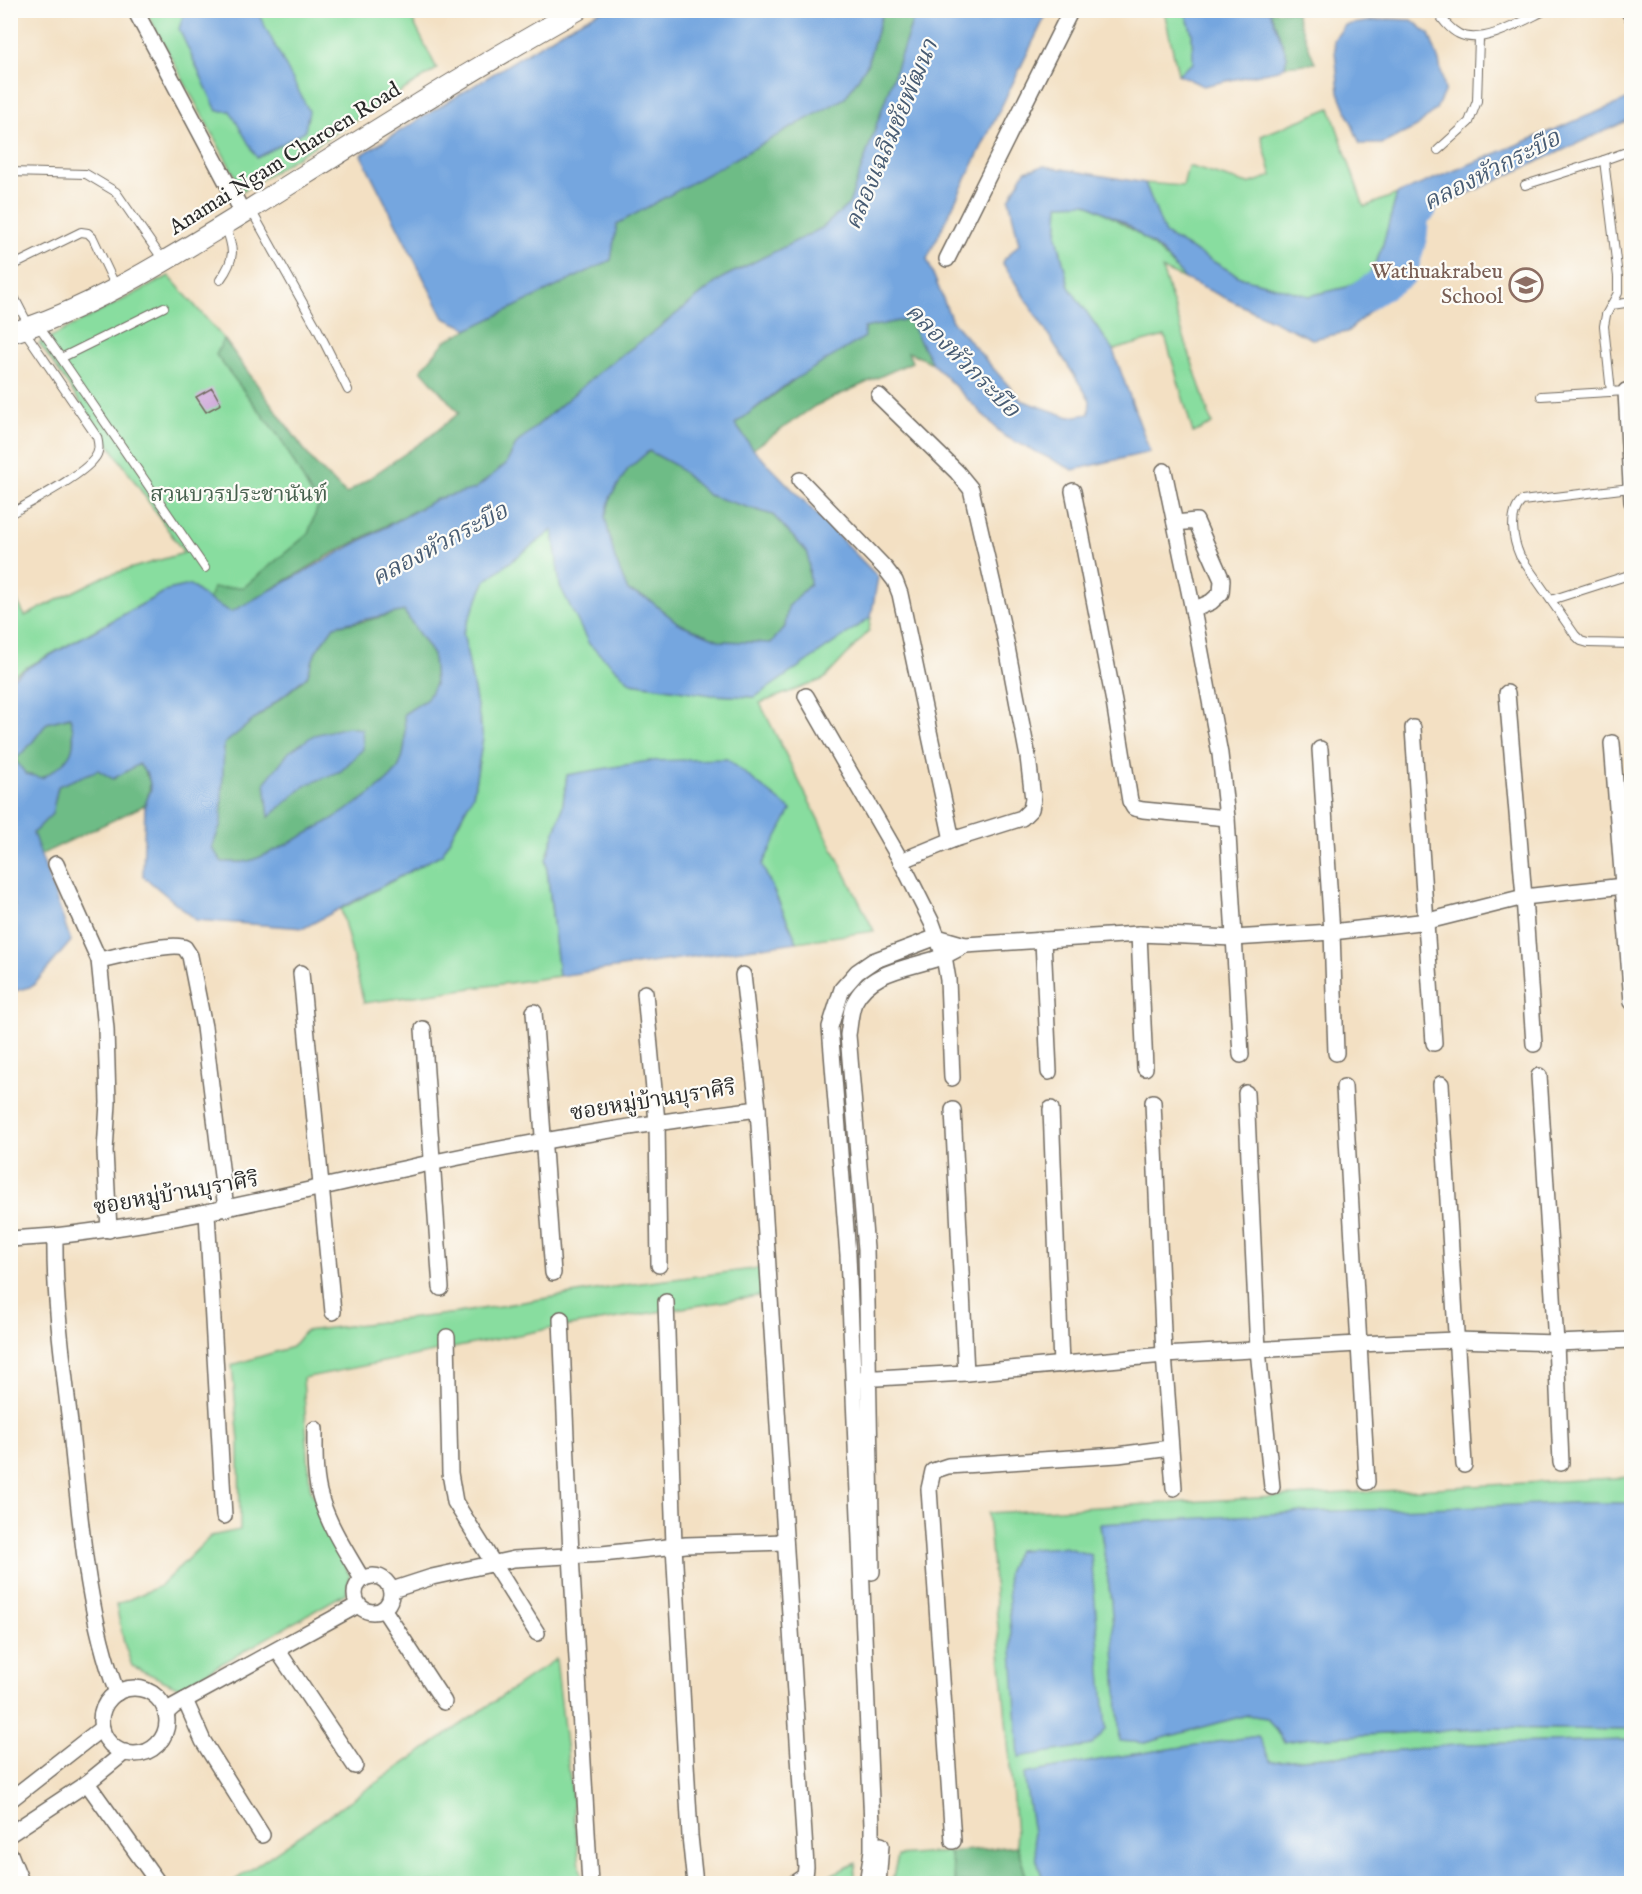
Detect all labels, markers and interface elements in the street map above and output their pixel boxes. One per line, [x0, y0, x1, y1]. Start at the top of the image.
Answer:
water label: คลองเฉลิมชัยพัฒนา [838, 34, 947, 235]
street label: Anamai Ngam Charoen Road [163, 76, 406, 242]
water label: คลองหัวกระบือ [1418, 123, 1567, 219]
place label: Wathuakrabeu School [1371, 258, 1503, 311]
school or university icon: Wathuakrabeu School [1508, 267, 1544, 303]
water label: คลองหัวกระบือ [898, 297, 1027, 426]
park label: สวนบวรประชานันท์ [150, 481, 328, 509]
water label: คลองหัวกระบือ [366, 496, 514, 594]
street label: ซอยหมู่บ้านบุราศิริ [568, 1074, 738, 1128]
street label: ซอยหมู่บ้านบุราศิริ [91, 1166, 261, 1222]

